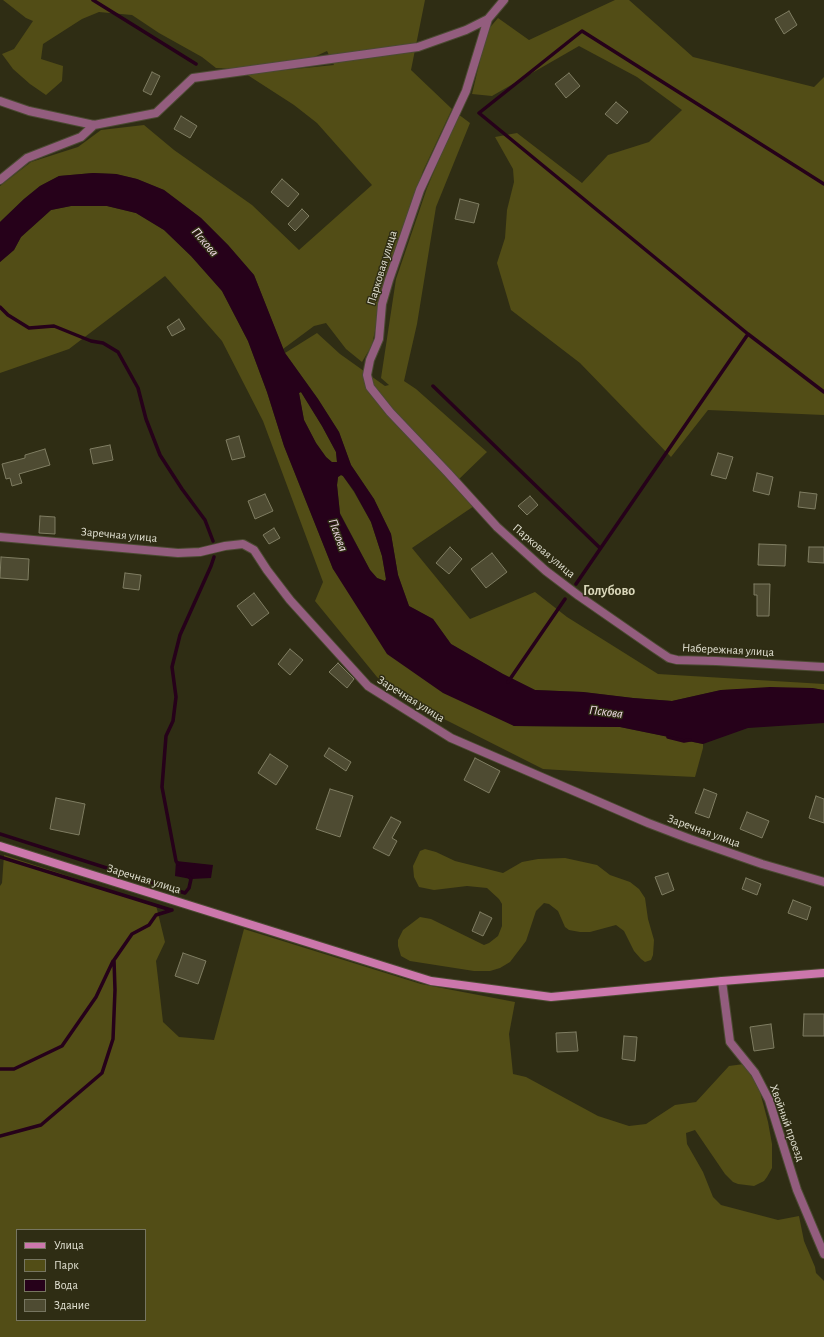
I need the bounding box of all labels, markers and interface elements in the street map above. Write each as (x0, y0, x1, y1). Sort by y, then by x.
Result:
water label: Пскова (188, 224, 222, 260)
street label: Парковая улица (364, 229, 400, 307)
water label: Пскова (325, 517, 351, 553)
street label: Парковая улица (510, 521, 578, 581)
street label: Заречная улица (80, 524, 158, 546)
district label: Голубово (583, 583, 635, 599)
street label: Набережная улица (681, 640, 775, 660)
street label: Заречная улица (375, 673, 447, 725)
water label: Пскова (588, 702, 624, 722)
street label: Заречная улица (666, 811, 742, 851)
street label: Заречная улица (105, 861, 183, 897)
street label: Хвойный проезд (766, 1083, 808, 1163)
legend (16, 1229, 146, 1321)
text: Улица (54, 1239, 84, 1251)
text: Парк (54, 1259, 79, 1271)
text: Вода (54, 1279, 78, 1291)
text: Здание (54, 1299, 90, 1311)

